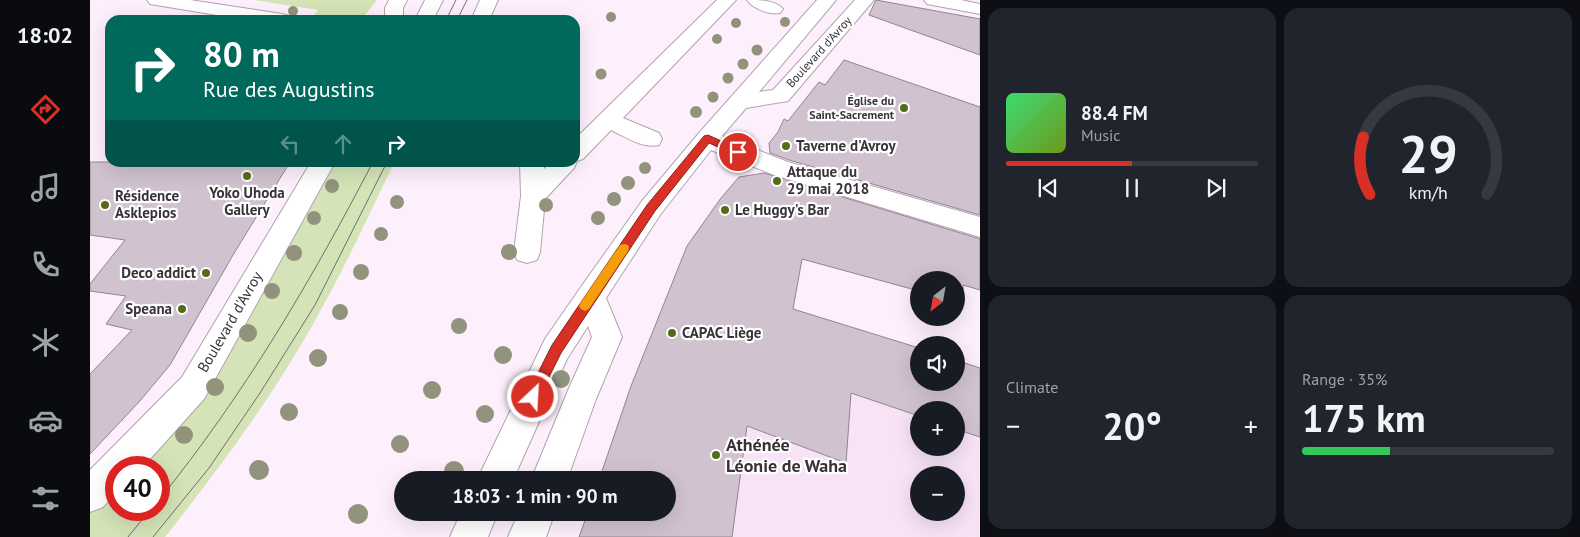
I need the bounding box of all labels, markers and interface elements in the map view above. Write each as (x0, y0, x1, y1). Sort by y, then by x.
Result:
street label: Boulevard d'Avroy (783, 13, 855, 90)
text: 18:02 (17, 21, 73, 49)
text: 80 m (203, 31, 280, 77)
icon: right (120, 35, 185, 100)
text: Rue des Augustins (203, 75, 375, 103)
icon: directions (28, 92, 63, 127)
place label: Église du Saint-Sacrement (809, 93, 895, 122)
text: 88.4 FM (1081, 101, 1148, 125)
marker: Église du Saint-Sacrement (898, 102, 910, 114)
text: 29 (1399, 120, 1457, 187)
text: Music (1081, 125, 1121, 145)
icon: left (276, 130, 304, 158)
icon: ahead (329, 130, 357, 158)
icon: right (382, 130, 410, 158)
pin (717, 131, 759, 173)
place label: Taverne d'Avroy (796, 136, 896, 155)
icon: arrive (724, 138, 752, 166)
marker: Taverne d'Avroy (780, 140, 792, 152)
place label: Attaque du 29 mai 2018 (787, 162, 869, 198)
icon: music (28, 170, 63, 205)
marker: Yoko Uhoda Gallery (241, 170, 253, 182)
icon: previous (1034, 174, 1062, 202)
icon: pause (1118, 174, 1146, 202)
icon: next (1202, 174, 1230, 202)
marker: Attaque du 29 mai 2018 (771, 175, 783, 187)
text: km/h (1408, 181, 1448, 204)
place label: Yoko Uhoda Gallery (208, 183, 285, 219)
place label: Résidence Asklepios (115, 186, 179, 222)
marker: Résidence Asklepios (99, 199, 111, 211)
place label: Le Huggy's Bar (735, 200, 830, 219)
marker: Le Huggy's Bar (719, 204, 731, 216)
icon: phone (28, 247, 63, 282)
place label: Deco addict (121, 263, 197, 282)
marker: Deco addict (200, 267, 212, 279)
street label: Boulevard d'Avroy (193, 268, 266, 376)
north arrow (910, 271, 965, 326)
map controls (910, 271, 965, 521)
place label: Speana (125, 299, 172, 318)
marker: Speana (176, 303, 188, 315)
place label: CAPAC Liège (682, 323, 762, 342)
icon: climate (28, 325, 63, 360)
marker: CAPAC Liège (666, 327, 678, 339)
button: sound (910, 336, 965, 391)
text: Range · 35% (1302, 369, 1387, 389)
position arrow (506, 370, 558, 422)
text: Climate (1006, 377, 1058, 397)
text: 175 km (1302, 393, 1426, 442)
button: + (910, 401, 965, 456)
text: 20° (1102, 401, 1162, 450)
icon: car (28, 403, 63, 438)
text: − (1006, 407, 1020, 444)
text: + (1244, 407, 1258, 444)
place label: Athénée Léonie de Waha (726, 433, 847, 477)
marker: Athénée Léonie de Waha (710, 449, 722, 461)
speed limit sign: 40 (105, 456, 170, 521)
button: − (910, 466, 965, 521)
icon: filters (28, 481, 63, 516)
text: 18:03 · 1 min · 90 m (452, 484, 618, 508)

